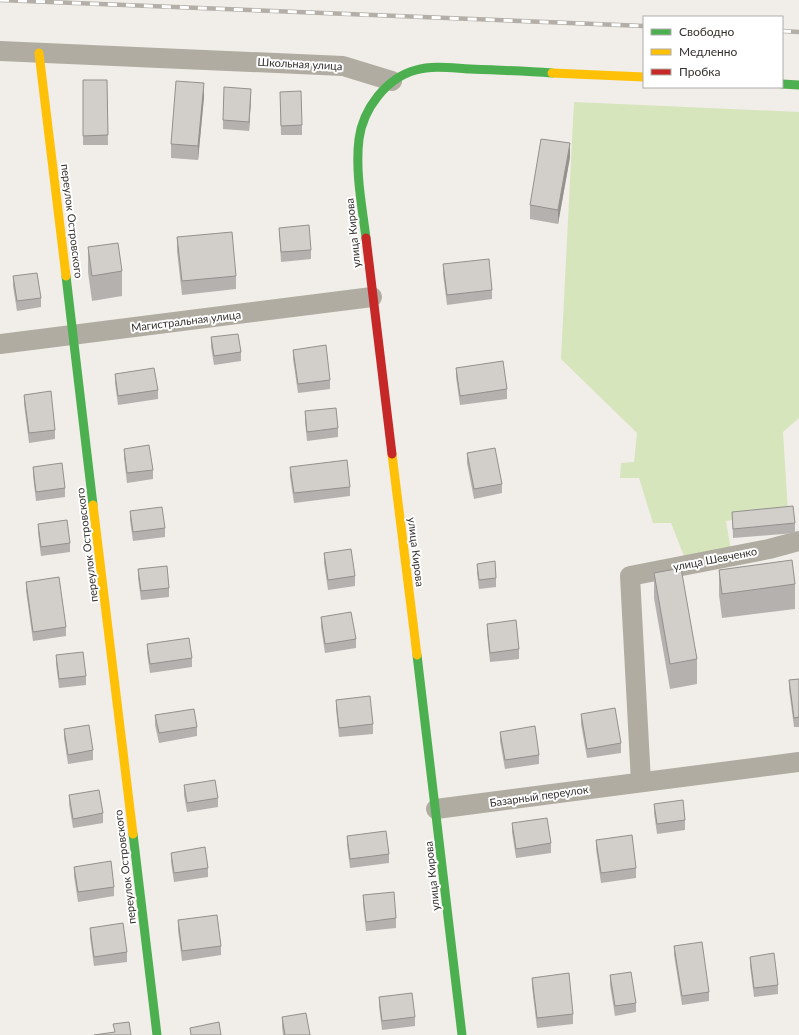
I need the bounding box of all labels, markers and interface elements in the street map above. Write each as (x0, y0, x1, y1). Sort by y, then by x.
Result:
legend (643, 16, 783, 88)
text: Свободно (679, 24, 735, 39)
text: Медленно (679, 44, 738, 59)
street label: Школьная улица (257, 55, 343, 72)
text: Пробка (679, 64, 720, 79)
street label: переулок Островского (59, 163, 86, 279)
street label: улица Кирова (342, 198, 363, 268)
street label: Магистральная улица (130, 307, 242, 334)
street label: переулок Островского (73, 487, 100, 603)
street label: улица Кирова (406, 516, 427, 587)
street label: улица Шевченко (672, 544, 758, 573)
street label: Базарный переулок (489, 782, 589, 809)
street label: переулок Островского (111, 809, 138, 925)
street label: улица Кирова (421, 841, 442, 911)

